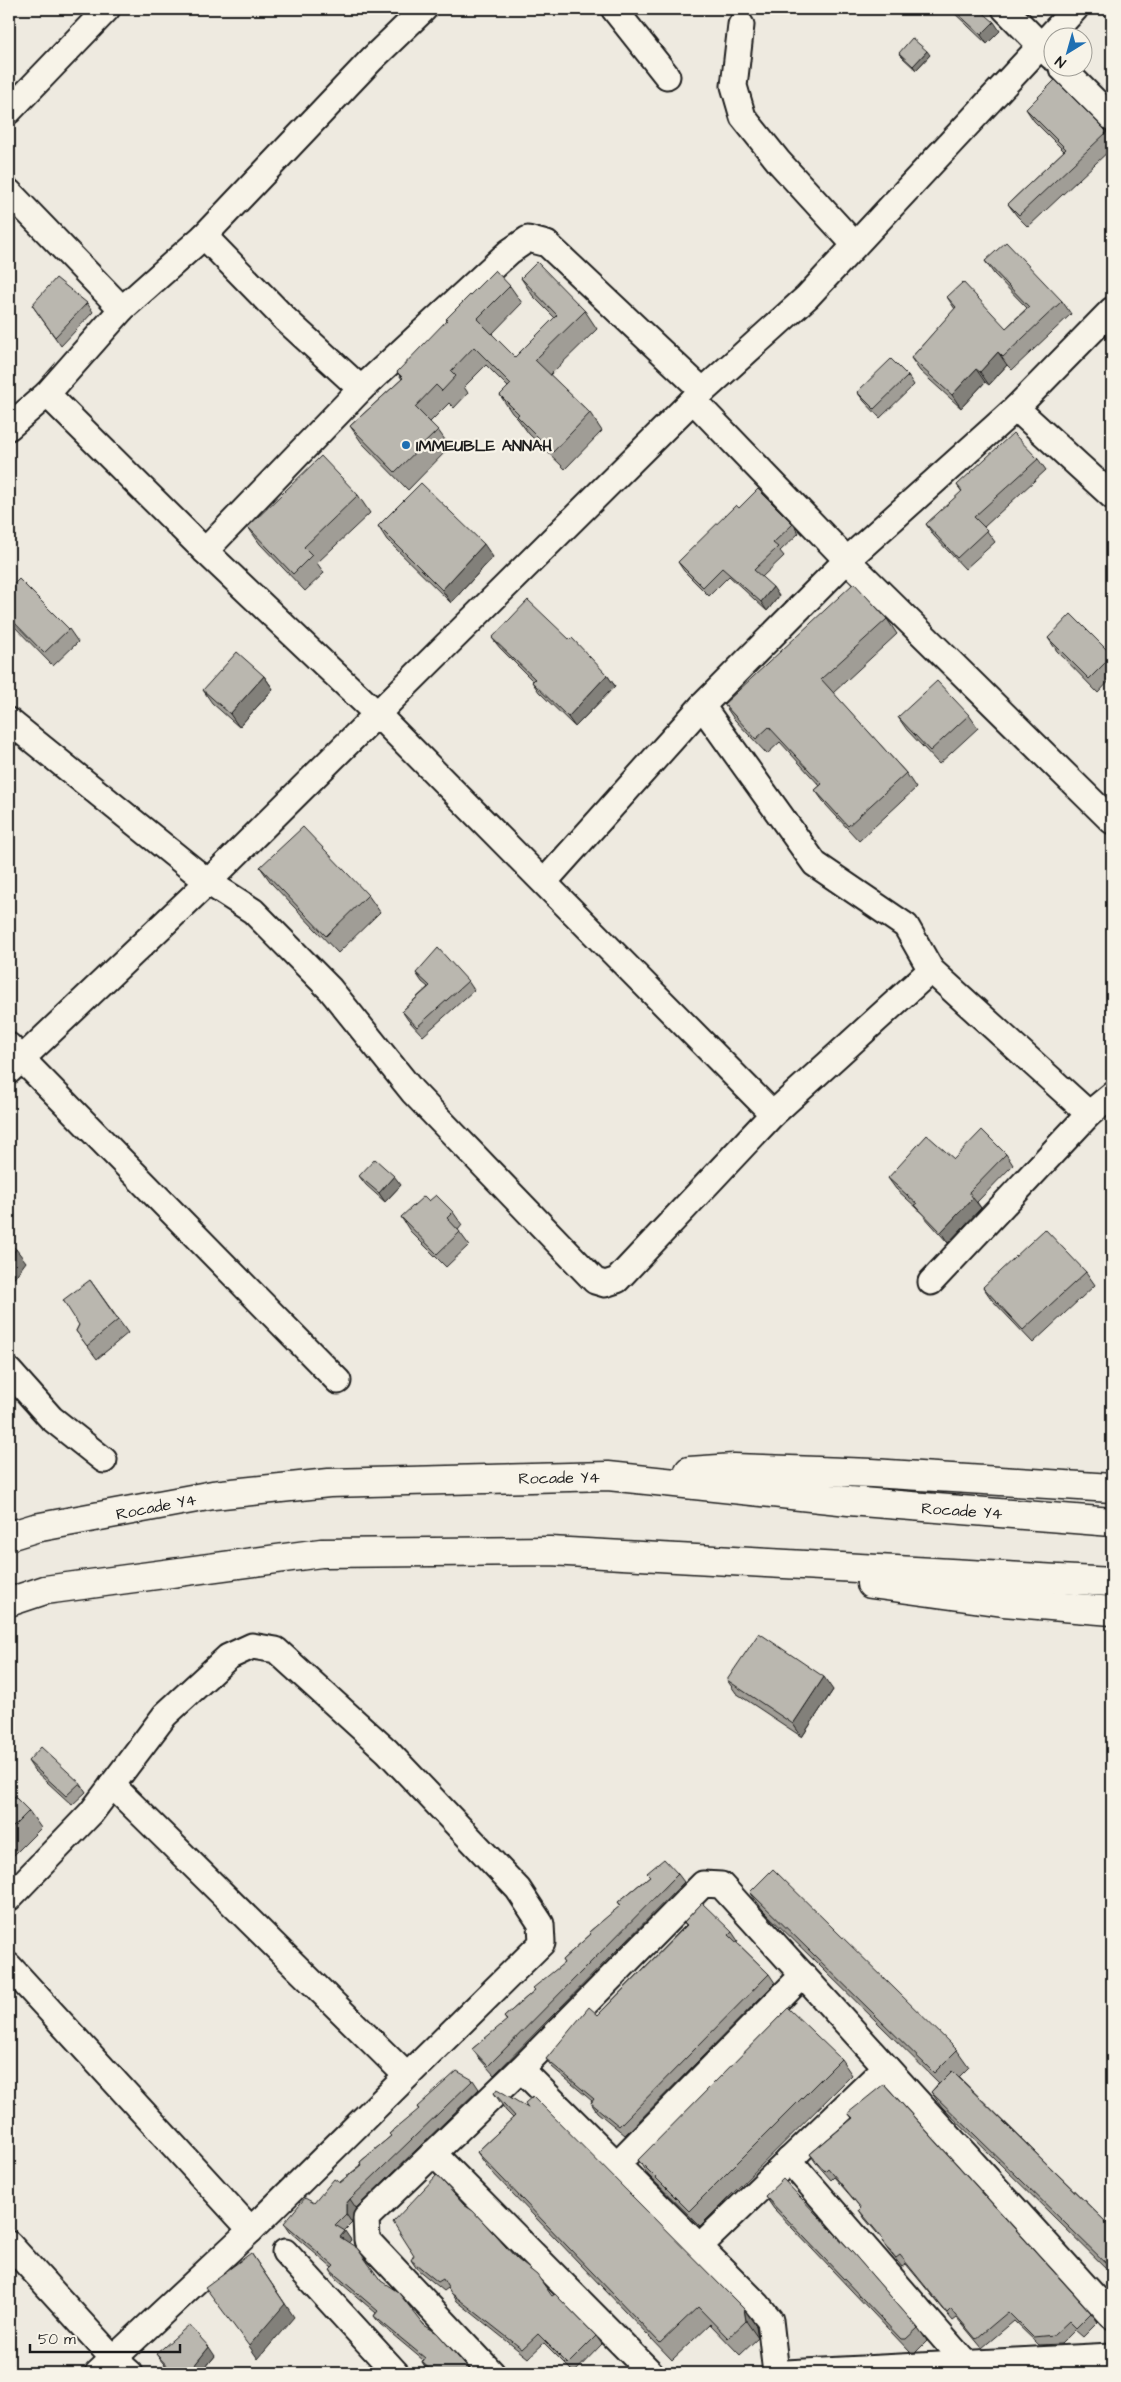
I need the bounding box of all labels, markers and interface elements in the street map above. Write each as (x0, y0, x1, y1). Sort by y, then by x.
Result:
north arrow (1044, 28, 1094, 78)
text: N (1051, 51, 1070, 72)
place label: IMMEUBLE ANNAH (416, 435, 552, 457)
marker: IMMEUBLE ANNAH (400, 439, 412, 451)
street label: Rocade Y4 (518, 1466, 600, 1490)
street label: Rocade Y4 (114, 1488, 198, 1526)
street label: Rocade Y4 (921, 1497, 1003, 1525)
scale bar (30, 2322, 180, 2354)
text: 50 m (38, 2329, 76, 2350)

